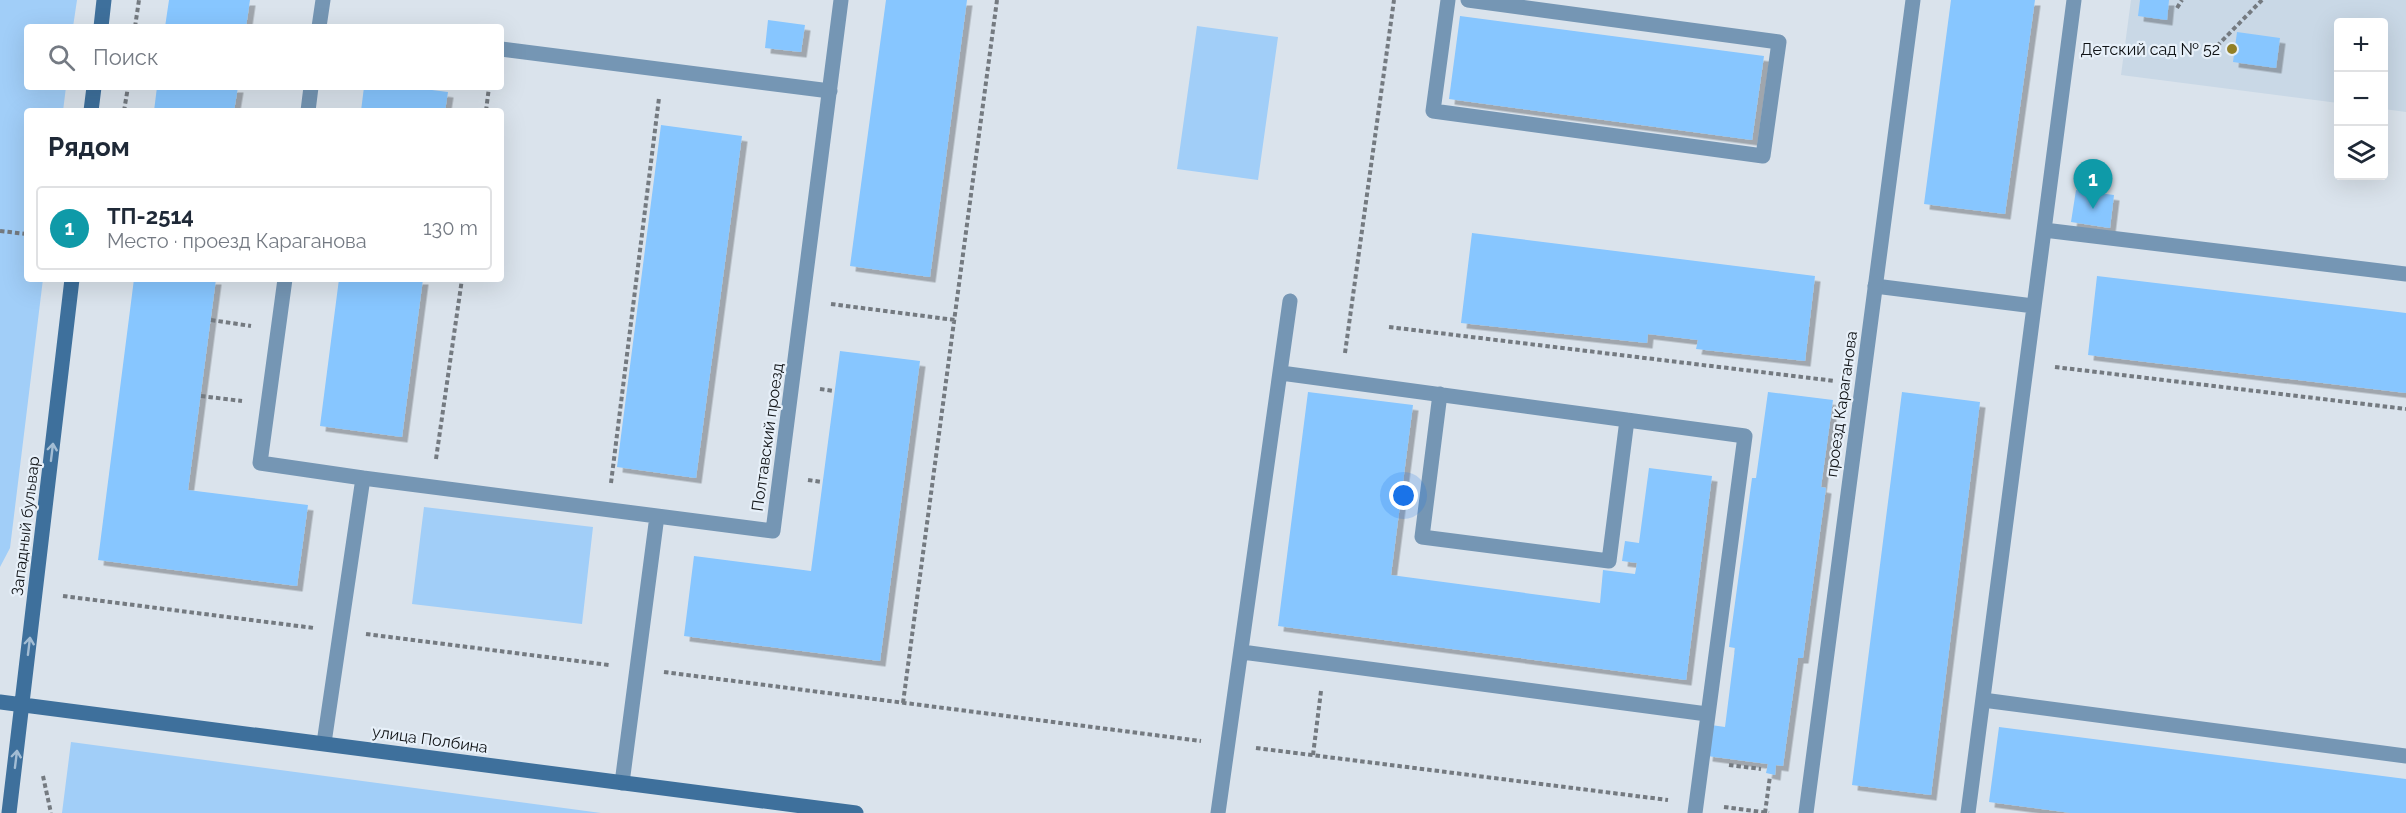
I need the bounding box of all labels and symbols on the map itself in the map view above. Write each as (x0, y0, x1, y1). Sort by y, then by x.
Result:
place label: Детский сад № 52 (2081, 40, 2220, 59)
marker: Детский сад № 52 (2225, 42, 2239, 56)
pin: 1 (2074, 160, 2112, 209)
street label: проезд Караганова (1822, 330, 1861, 478)
street label: Полтавский проезд (748, 362, 787, 512)
one-way arrow (47, 443, 58, 463)
street label: Западный бульвар (8, 455, 43, 597)
your location (1389, 481, 1418, 510)
one-way arrow (24, 637, 35, 657)
street label: улица Полбина (371, 722, 489, 757)
one-way arrow (11, 749, 22, 769)

